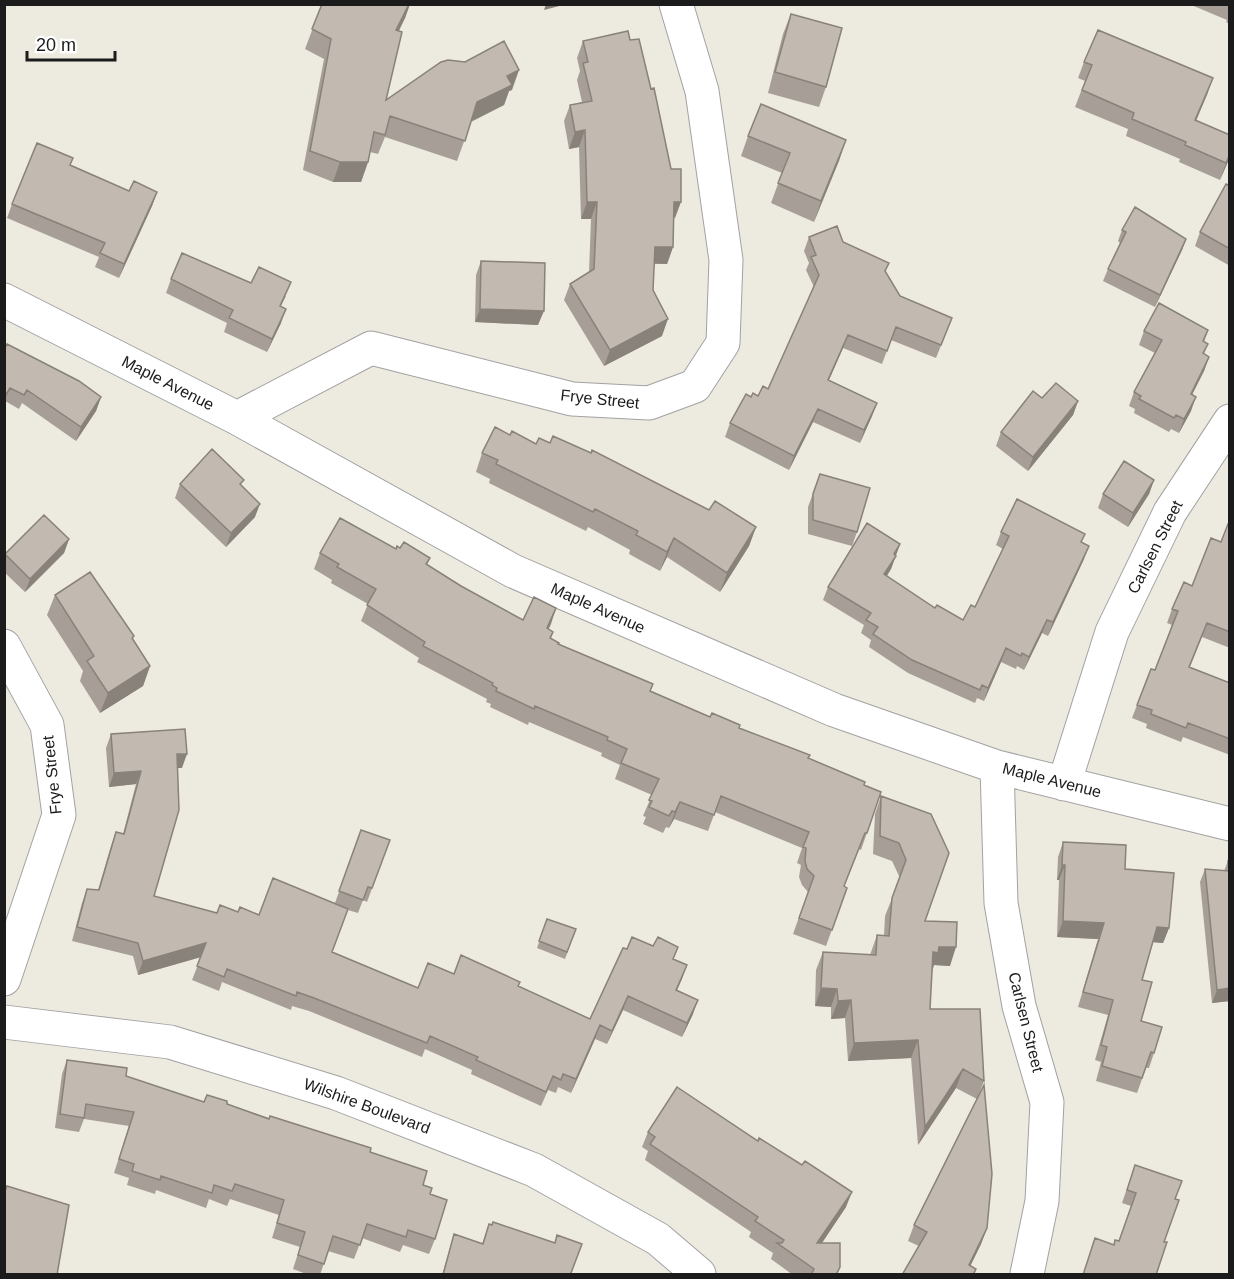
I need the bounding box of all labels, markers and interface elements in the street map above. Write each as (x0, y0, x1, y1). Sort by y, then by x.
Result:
scale bar (27, 24, 116, 62)
text: 20 m (36, 35, 76, 55)
street label: Maple Avenue (119, 352, 217, 414)
street label: Frye Street (560, 386, 641, 412)
street label: Carlsen Street (1124, 497, 1186, 596)
street label: Maple Avenue (548, 580, 648, 636)
street label: Frye Street (39, 734, 65, 815)
street label: Maple Avenue (1001, 760, 1103, 801)
street label: Carlsen Street (1005, 970, 1047, 1074)
street label: Wilshire Boulevard (301, 1075, 433, 1137)

